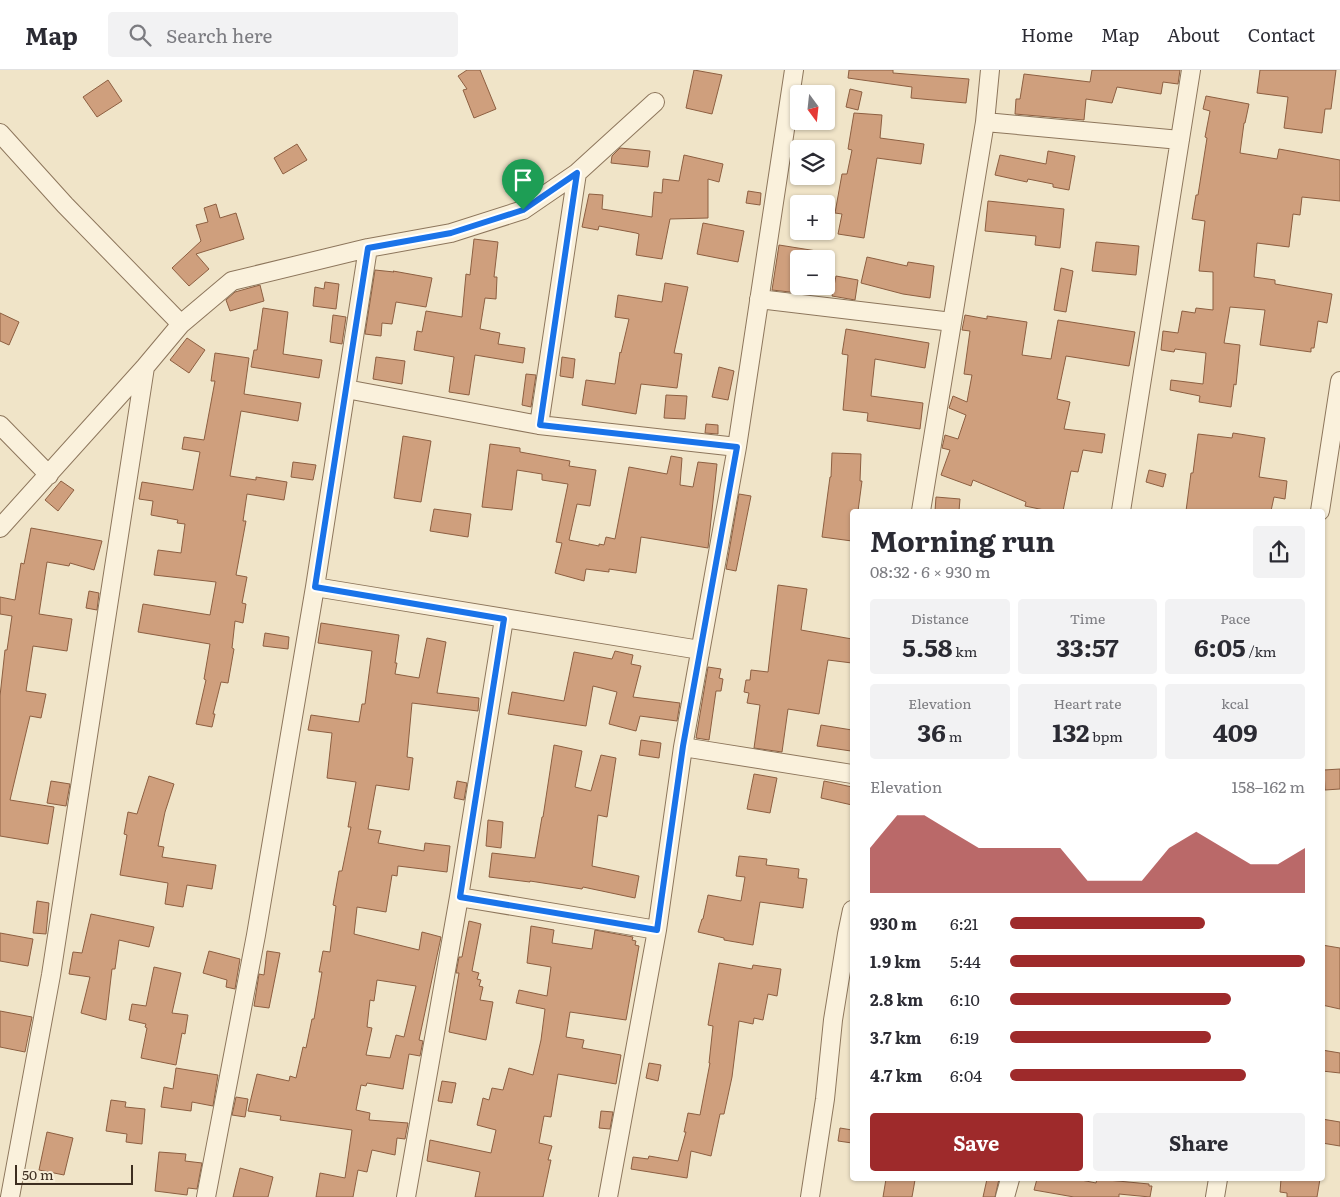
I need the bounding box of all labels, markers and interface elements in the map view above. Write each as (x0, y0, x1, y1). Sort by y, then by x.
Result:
search box (108, 12, 458, 57)
text: Map (25, 17, 78, 52)
icon: search (126, 21, 154, 49)
text: Search here (166, 21, 272, 49)
text: Home (1021, 21, 1073, 48)
text: Map (1101, 21, 1139, 48)
text: About (1167, 21, 1220, 48)
text: Contact (1248, 21, 1315, 48)
north arrow (790, 85, 835, 130)
map controls (790, 85, 835, 295)
button: layers (790, 140, 835, 185)
pin (502, 159, 544, 210)
icon: arrive (509, 166, 537, 194)
button: + (790, 195, 835, 240)
button: − (790, 250, 835, 295)
text: Morning run (870, 519, 1055, 561)
button: share (1253, 526, 1305, 578)
text: 08:32 · 6 × 930 m (870, 559, 991, 583)
text: Distance (911, 608, 969, 628)
text: Time (1070, 608, 1105, 628)
text: Pace (1220, 608, 1250, 628)
text: 5.58 (902, 628, 952, 665)
text: 33:57 (1056, 628, 1119, 665)
text: 6:05 (1194, 628, 1246, 665)
text: km (952, 641, 977, 661)
text: /km (1246, 641, 1276, 661)
text: Elevation (908, 693, 971, 713)
text: Heart rate (1054, 693, 1121, 713)
text: kcal (1221, 693, 1249, 713)
text: 36 (917, 713, 946, 750)
text: 132 (1052, 713, 1090, 750)
text: 409 (1213, 713, 1258, 750)
text: m (946, 726, 962, 746)
text: bpm (1090, 726, 1123, 746)
text: Elevation (870, 774, 942, 798)
text: 158–162 m (1232, 774, 1305, 798)
text: 930 m (870, 911, 917, 935)
text: 6:21 (950, 911, 978, 935)
text: 1.9 km (870, 949, 921, 973)
text: 5:44 (950, 949, 981, 973)
text: 2.8 km (870, 987, 923, 1011)
text: 6:10 (950, 987, 980, 1011)
text: 3.7 km (870, 1025, 922, 1049)
text: 6:19 (950, 1025, 979, 1049)
text: 4.7 km (870, 1063, 922, 1087)
text: 6:04 (950, 1063, 982, 1087)
button: Save (870, 1113, 1083, 1171)
button: Share (1093, 1113, 1305, 1171)
scale bar (15, 1162, 132, 1185)
text: 50 m (22, 1164, 54, 1184)

